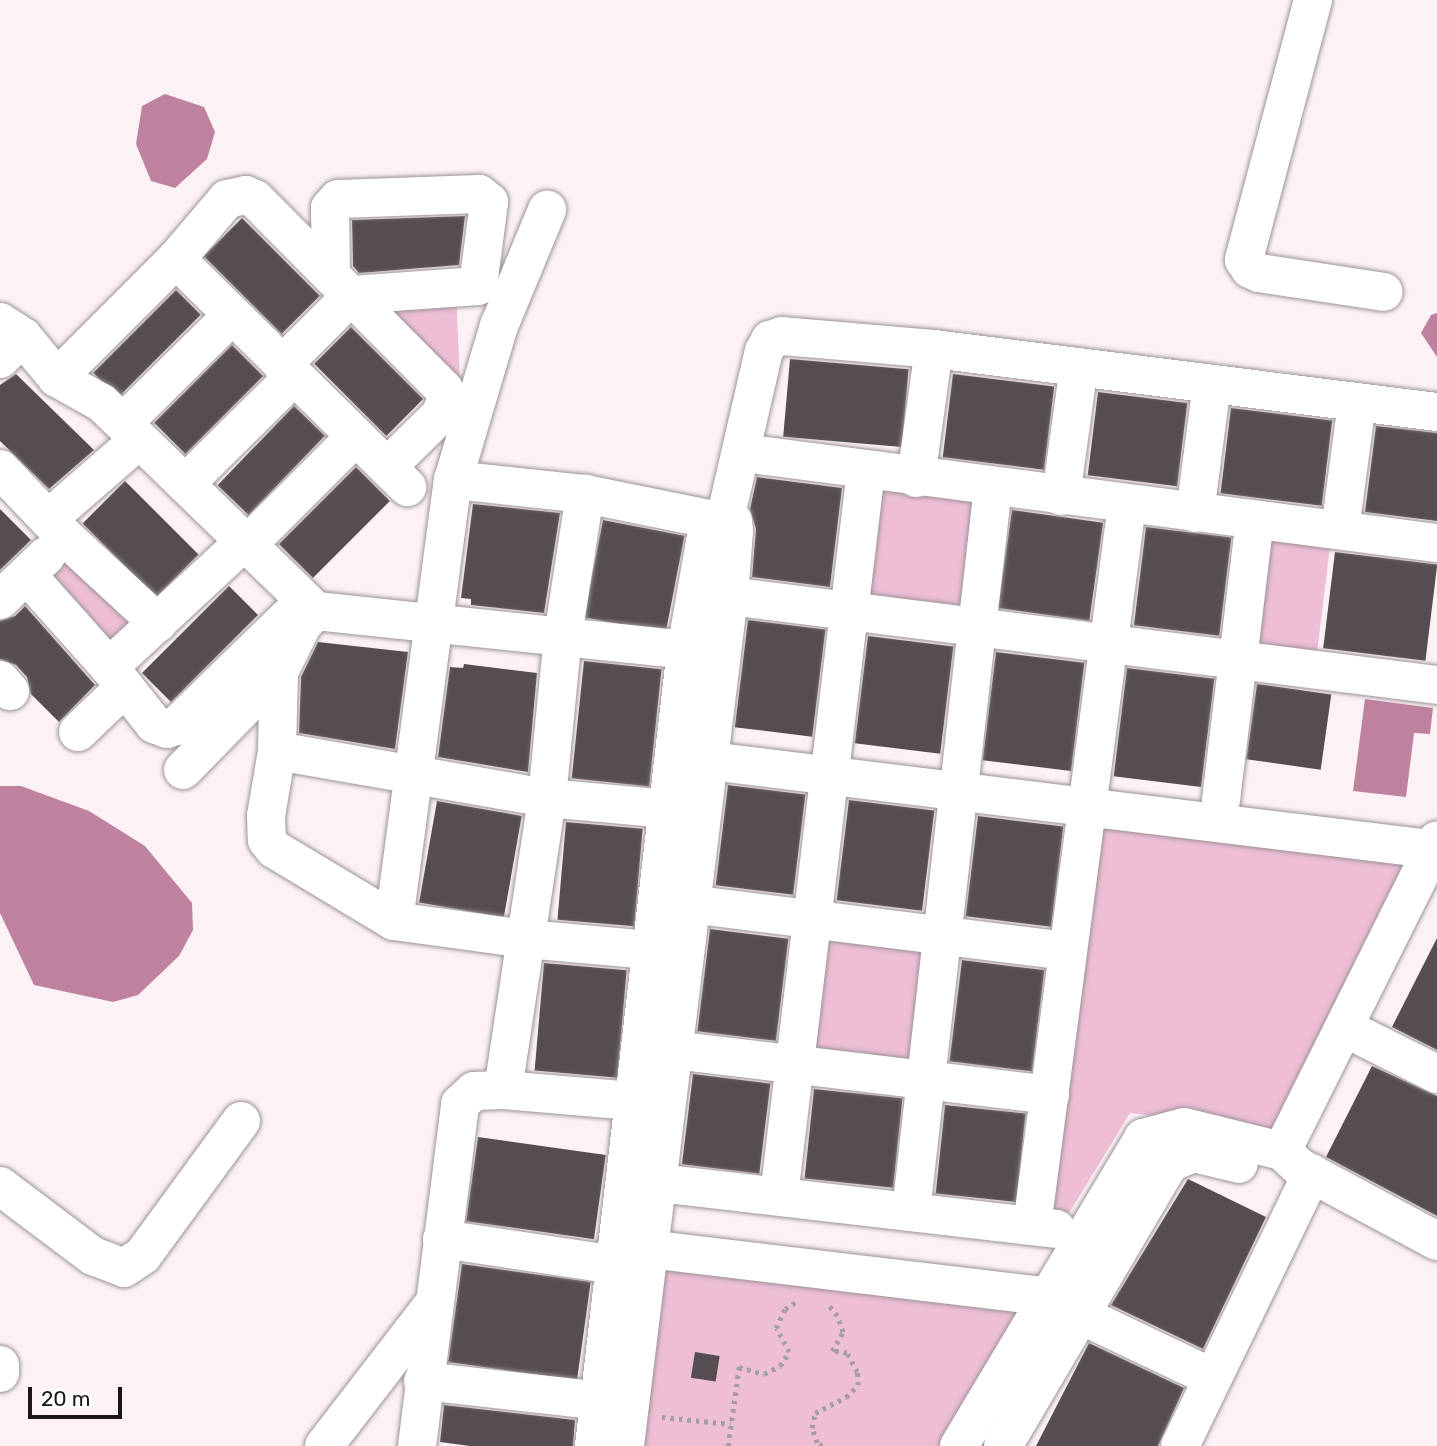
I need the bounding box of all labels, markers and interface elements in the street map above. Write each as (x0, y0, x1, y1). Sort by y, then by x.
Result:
scale bar (32, 1372, 126, 1416)
text: 20 m (41, 1386, 90, 1411)

